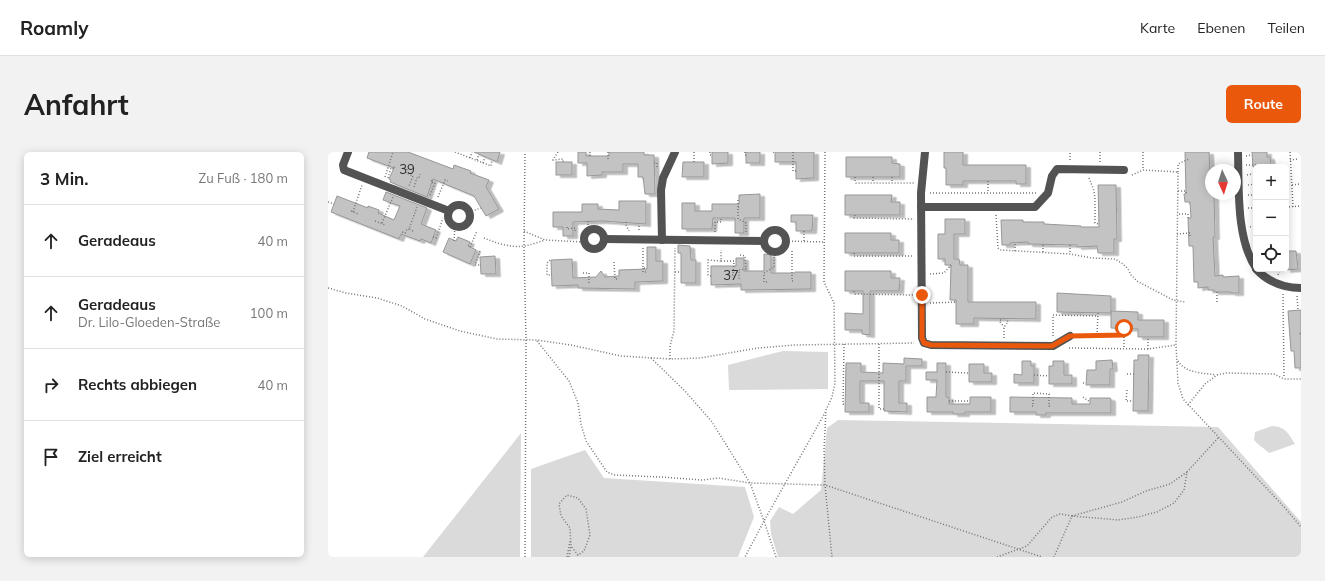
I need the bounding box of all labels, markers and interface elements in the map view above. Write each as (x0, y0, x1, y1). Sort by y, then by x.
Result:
text: Roamly (20, 16, 88, 40)
text: Karte (1140, 19, 1175, 37)
text: Ebenen (1197, 19, 1246, 37)
text: Teilen (1268, 19, 1305, 37)
button: Route (1226, 85, 1301, 123)
text: Anfahrt (24, 87, 129, 122)
house number: 39 (399, 161, 415, 177)
north arrow (1205, 164, 1241, 200)
map controls (1253, 164, 1289, 272)
button: + (1253, 164, 1289, 200)
text: 3 Min. (40, 168, 89, 189)
text: Zu Fuß · 180 m (199, 170, 288, 186)
button: − (1253, 200, 1289, 236)
icon: ahead (40, 230, 62, 252)
text: Geradeaus (78, 231, 156, 250)
text: 40 m (258, 233, 288, 249)
button: locate (1253, 236, 1289, 272)
house number: 37 (723, 267, 739, 283)
route end (913, 286, 931, 304)
text: Geradeaus (78, 295, 156, 314)
icon: ahead (40, 302, 62, 324)
text: 100 m (250, 305, 288, 321)
text: Dr. Lilo-Gloeden-Straße (78, 314, 220, 330)
route start (1115, 319, 1133, 337)
icon: right (40, 374, 62, 396)
text: Rechts abbiegen (78, 375, 197, 394)
text: 40 m (258, 377, 288, 393)
icon: arrive (40, 446, 62, 468)
text: Ziel erreicht (78, 447, 162, 466)

